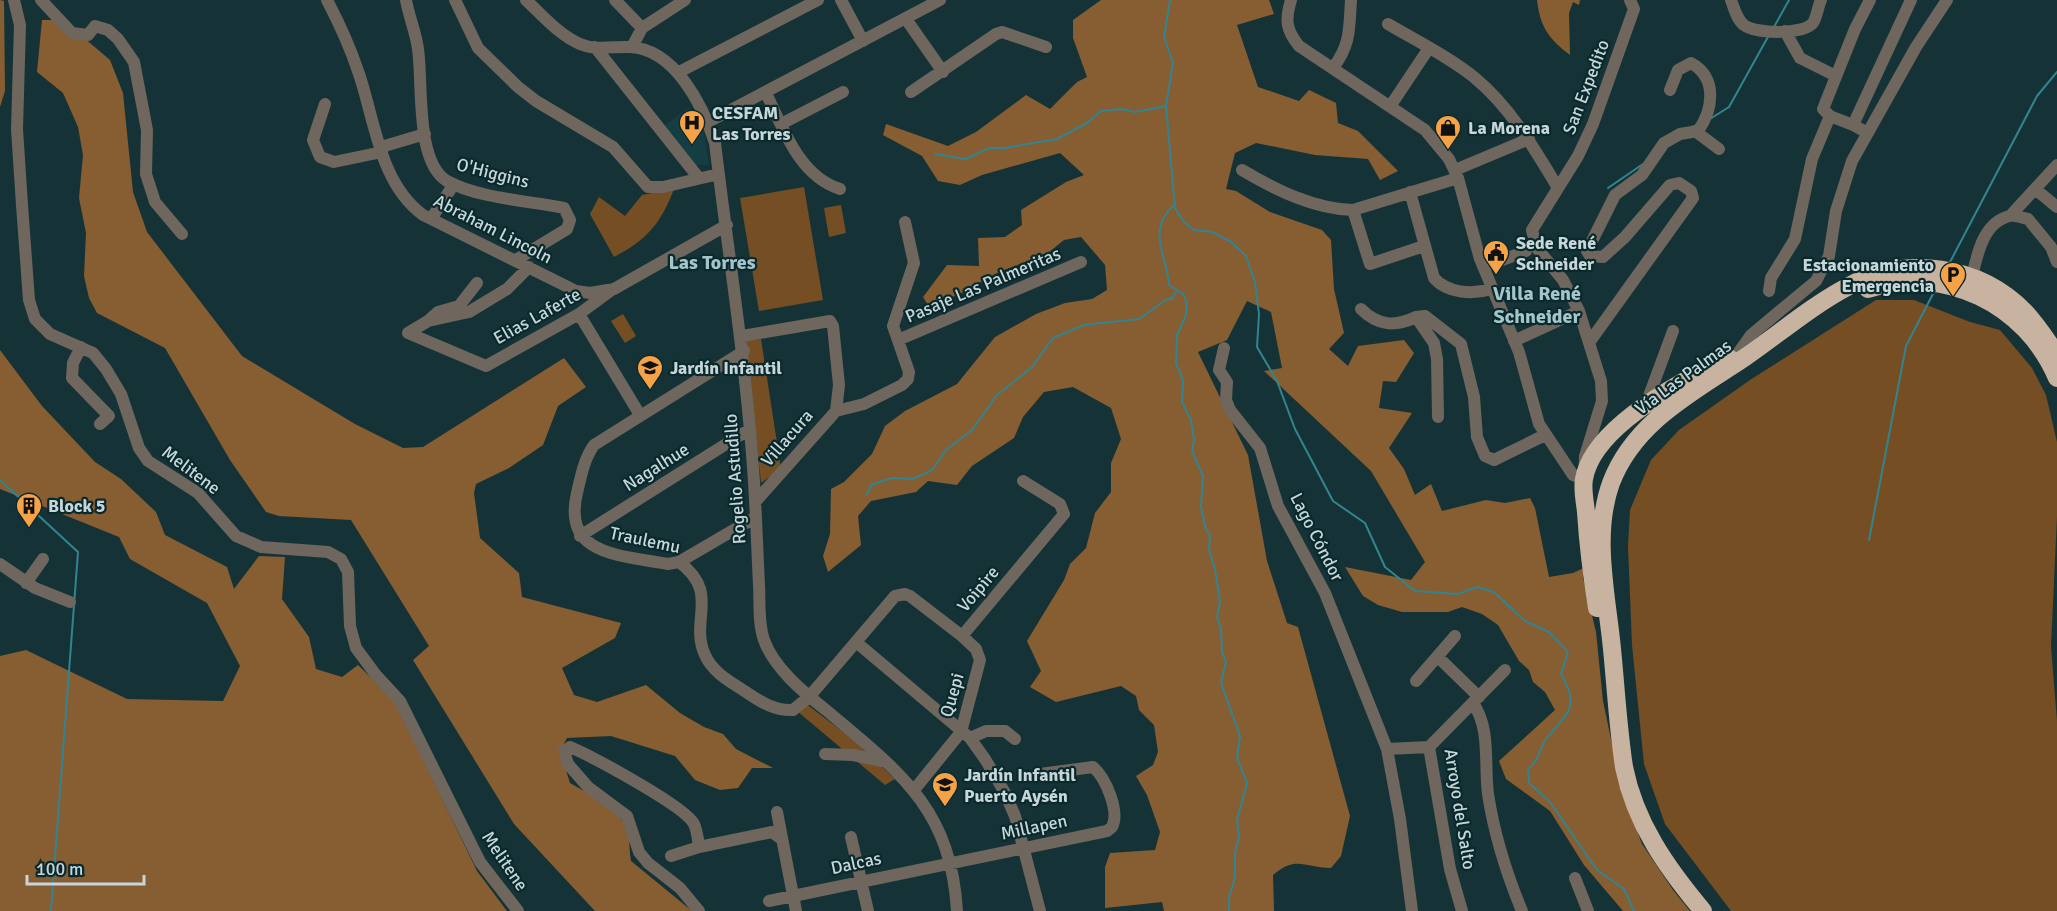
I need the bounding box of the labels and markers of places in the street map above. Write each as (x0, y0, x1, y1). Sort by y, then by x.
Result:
place label: CESFAM Las Torres (712, 102, 791, 145)
hospital icon: CESFAM Las Torres (677, 108, 707, 146)
shop icon: La Morena (1433, 113, 1463, 151)
place label: La Morena (1468, 117, 1550, 139)
place label: Sede René Schneider (1516, 232, 1596, 275)
public building icon: Sede René Schneider (1481, 238, 1511, 276)
place label: Estacionamiento Emergencia (1803, 254, 1934, 297)
parking icon: Estacionamiento Emergencia (1938, 260, 1968, 298)
school or university icon: Jardín Infantil (635, 353, 665, 391)
place label: Jardín Infantil (670, 357, 782, 379)
building icon: Block 5 (14, 491, 44, 529)
place label: Block 5 (48, 495, 106, 517)
place label: Jardín Infantil Puerto Aysén (964, 764, 1076, 807)
school or university icon: Jardín Infantil Puerto Aysén (930, 770, 960, 808)

